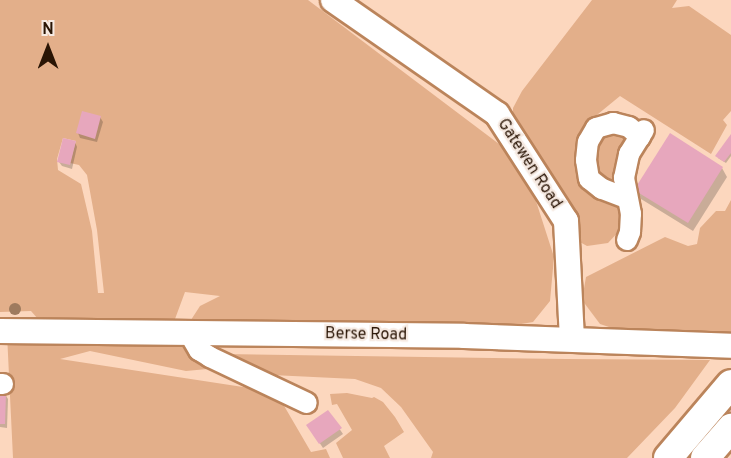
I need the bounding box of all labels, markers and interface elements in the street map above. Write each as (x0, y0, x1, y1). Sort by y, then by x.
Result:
north arrow (18, 18, 78, 78)
text: N (42, 20, 54, 40)
street label: Gatewen Road (493, 115, 565, 213)
street label: Berse Road (325, 325, 407, 345)

